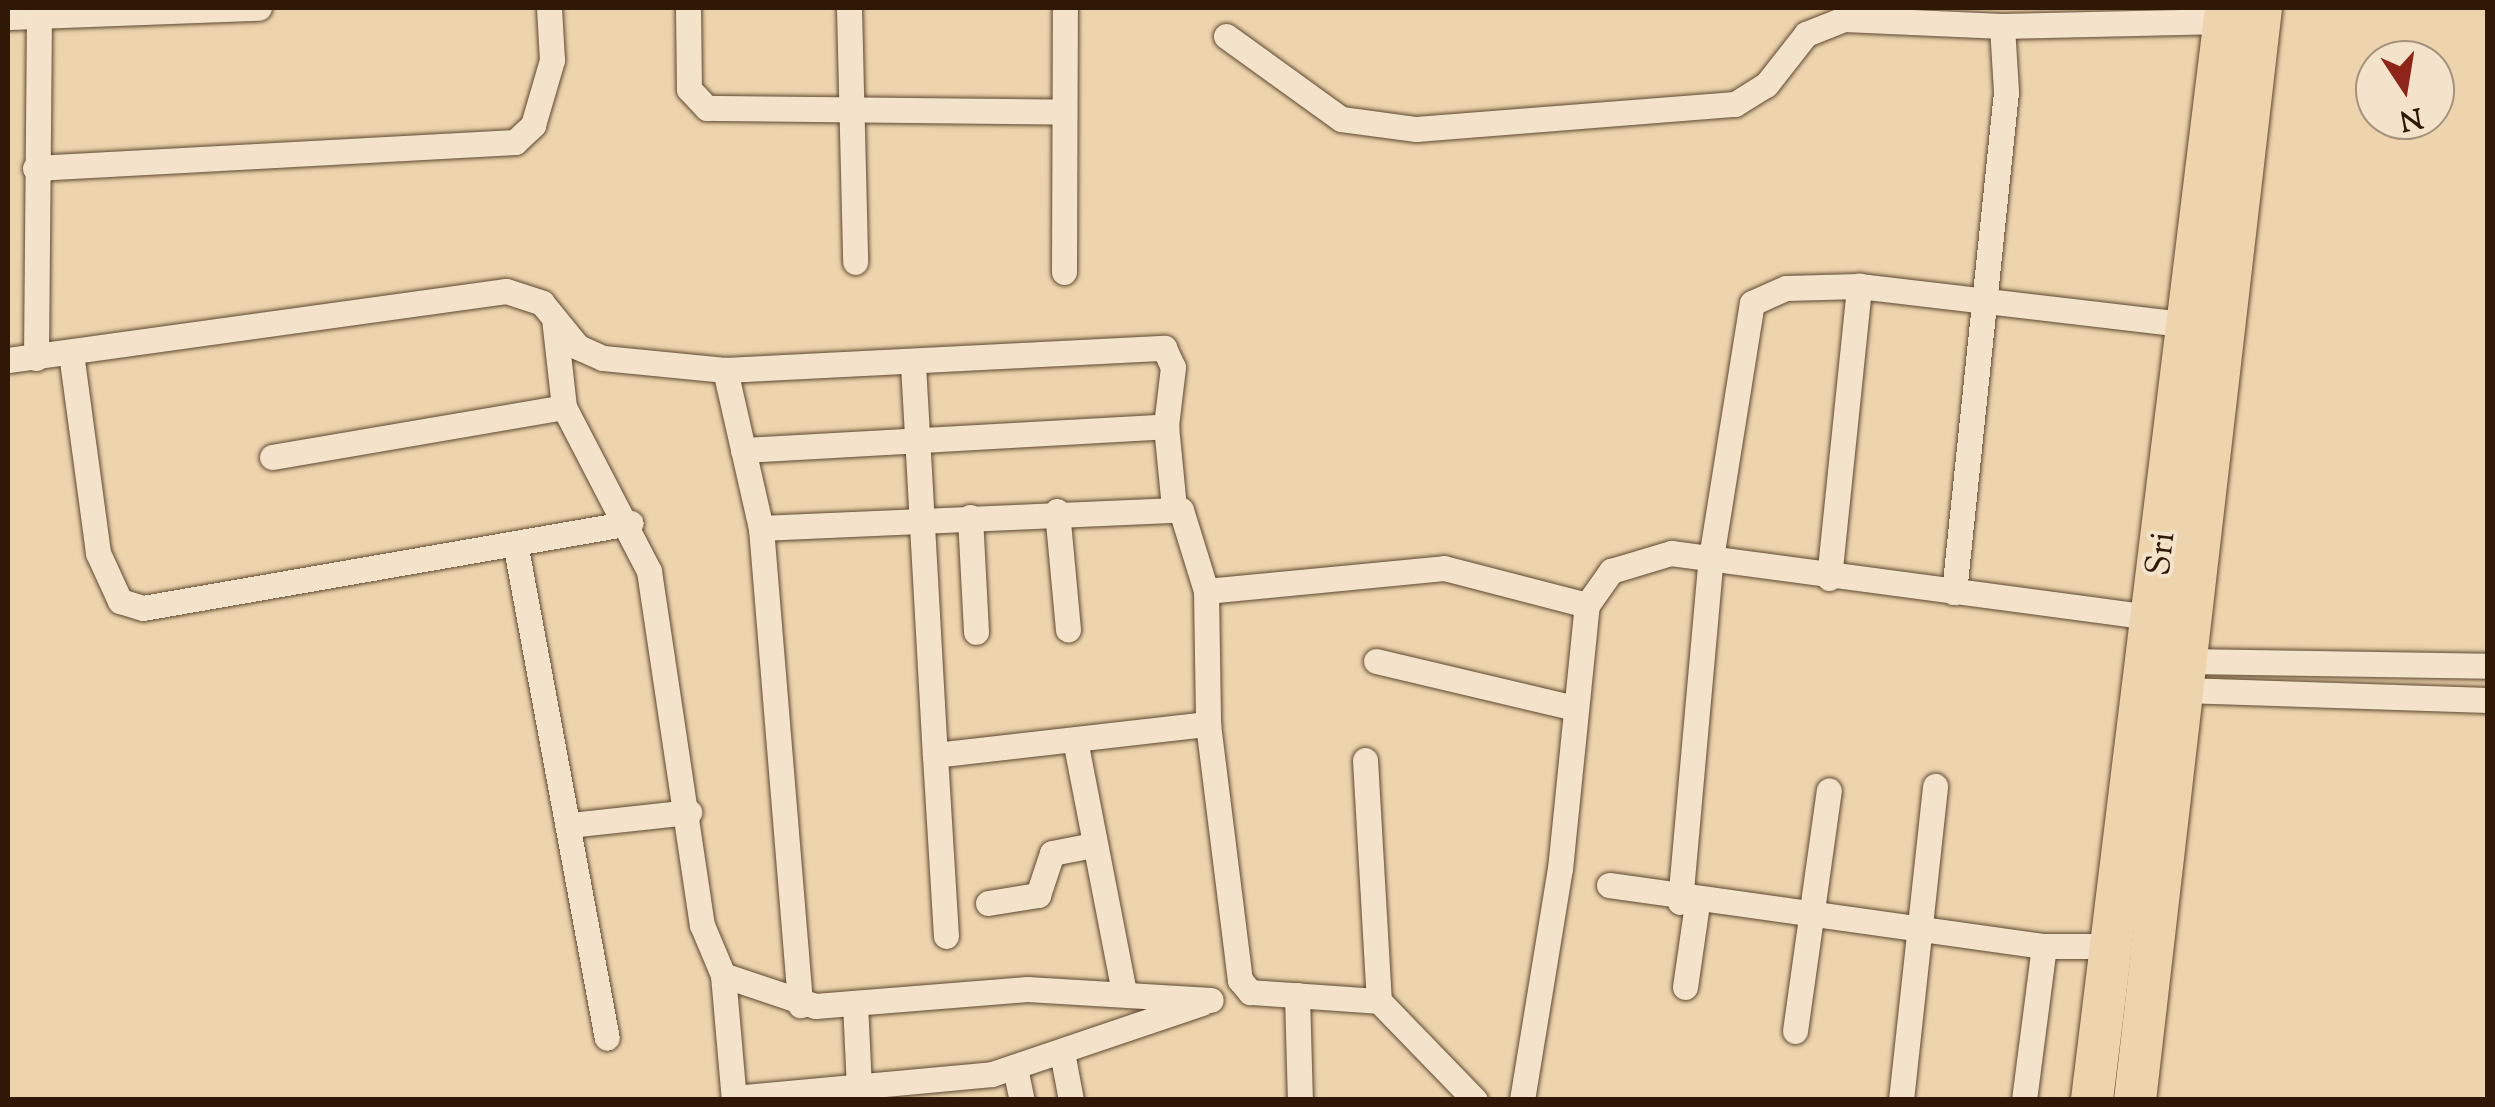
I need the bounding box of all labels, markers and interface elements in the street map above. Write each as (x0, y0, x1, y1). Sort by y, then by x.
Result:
north arrow (2355, 40, 2455, 140)
text: N (2396, 95, 2426, 139)
street label: Sri (2139, 530, 2187, 578)

